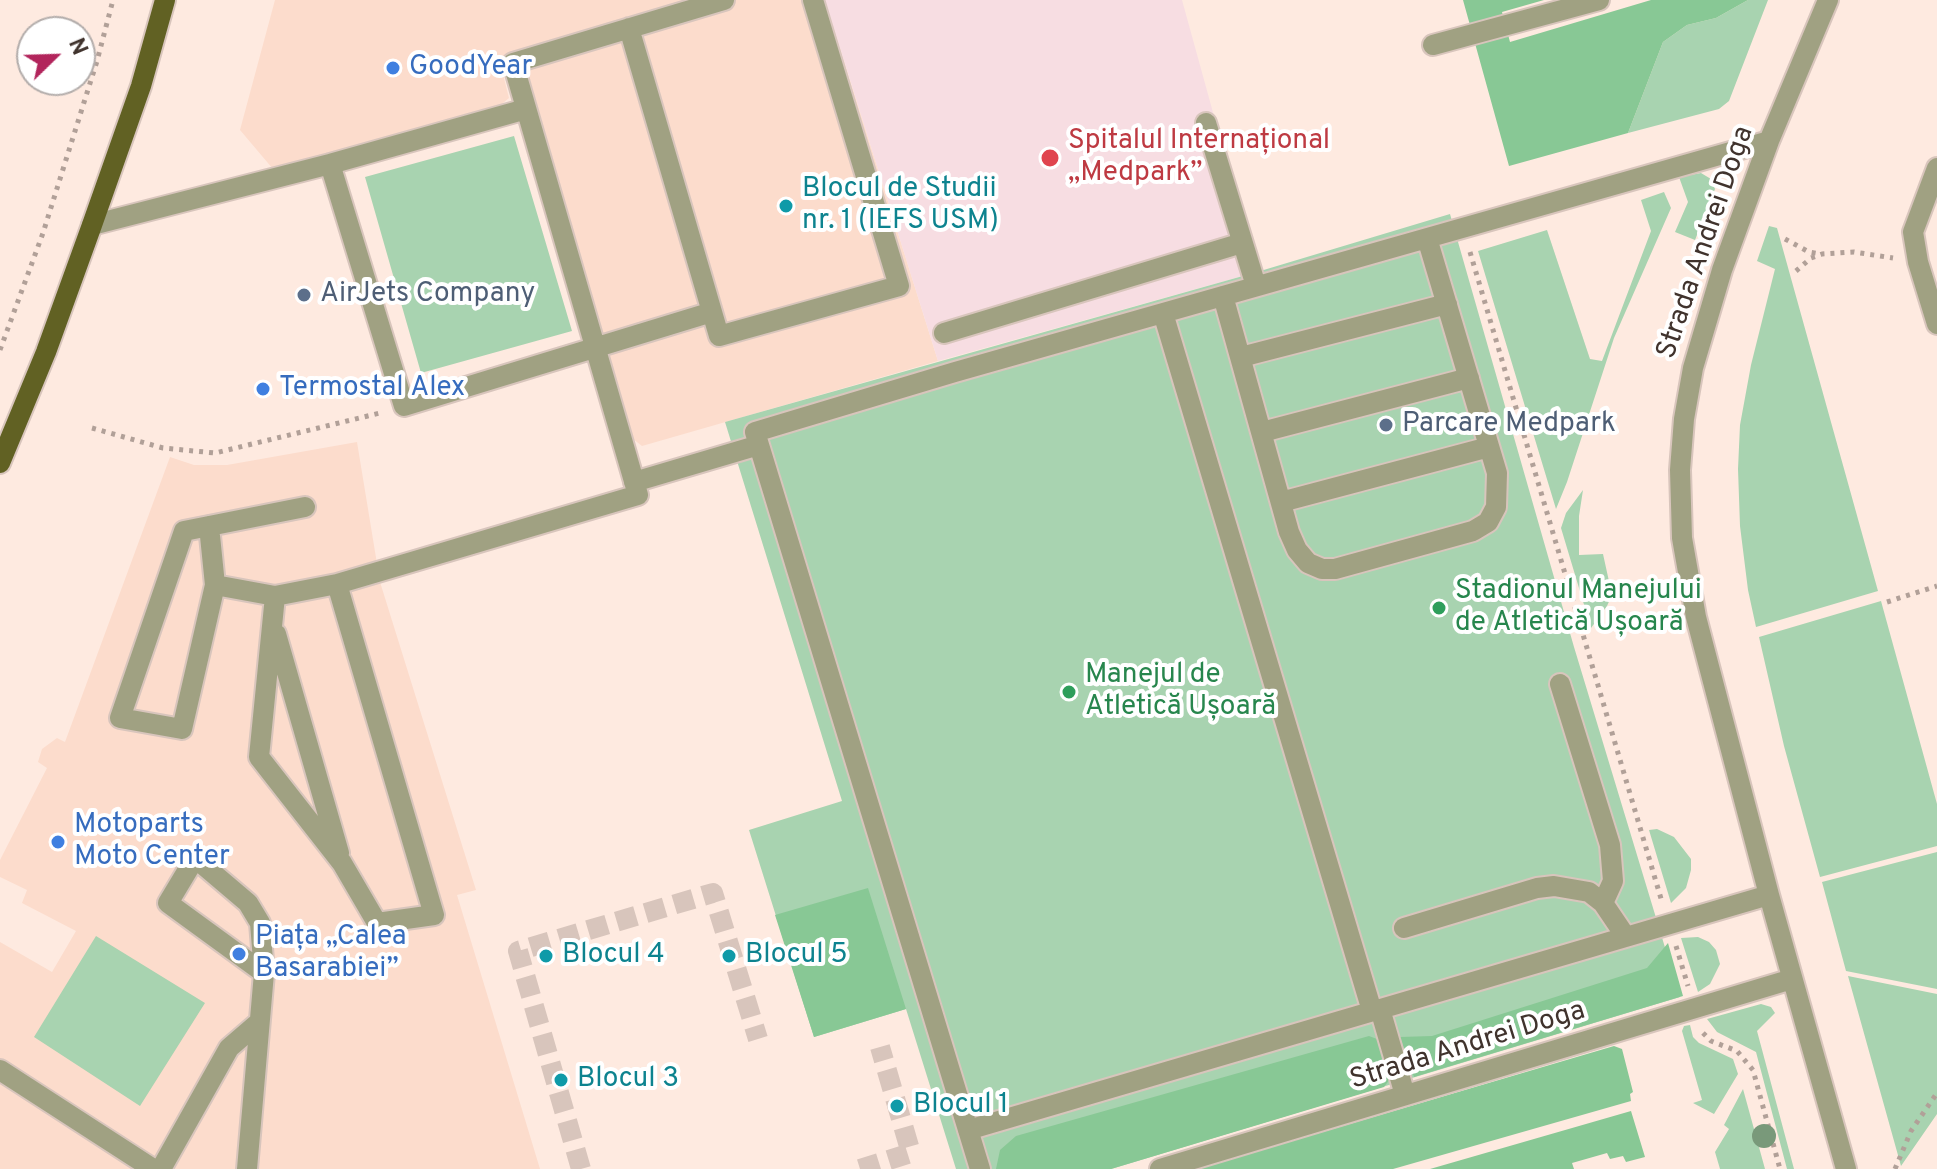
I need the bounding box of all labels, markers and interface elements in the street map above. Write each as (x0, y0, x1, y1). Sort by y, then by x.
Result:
north arrow (16, 16, 96, 96)
text: N (61, 35, 92, 60)
place label: GoodYear (409, 51, 532, 85)
marker: GoodYear (384, 59, 402, 77)
street label: Strada Andrei Doga (1651, 122, 1763, 364)
place label: Spitalul Internațional „Medpark” (1068, 125, 1330, 191)
marker: Spitalul Internațional „Medpark” (1039, 147, 1061, 169)
place label: Blocul de Studii nr. 1 (IEFS USM) (802, 173, 999, 239)
marker: Blocul de Studii nr. 1 (IEFS USM) (777, 197, 795, 215)
place label: AirJets Company (320, 278, 535, 312)
marker: AirJets Company (295, 286, 313, 304)
place label: Termostal Alex (279, 372, 465, 406)
marker: Termostal Alex (254, 380, 272, 398)
place label: Parcare Medpark (1402, 408, 1616, 442)
marker: Parcare Medpark (1377, 416, 1395, 434)
place label: Stadionul Manejului de Atletică Ușoară (1455, 575, 1702, 641)
marker: Stadionul Manejului de Atletică Ușoară (1430, 599, 1448, 617)
place label: Manejul de Atletică Ușoară (1085, 659, 1276, 725)
marker: Manejul de Atletică Ușoară (1060, 683, 1078, 701)
place label: Motoparts Moto Center (74, 809, 230, 875)
marker: Motoparts Moto Center (49, 833, 67, 851)
place label: Piața „Calea Basarabiei” (255, 921, 407, 987)
place label: Blocul 4 (562, 939, 665, 973)
place label: Blocul 5 (745, 939, 848, 973)
marker: Piața „Calea Basarabiei” (230, 945, 248, 963)
marker: Blocul 4 (537, 947, 555, 965)
marker: Blocul 5 (720, 947, 738, 965)
street label: Strada Andrei Doga (1346, 995, 1590, 1099)
place label: Blocul 3 (577, 1063, 679, 1097)
marker: Blocul 3 (552, 1071, 570, 1089)
place label: Blocul 1 (913, 1089, 1009, 1123)
marker: Blocul 1 (888, 1097, 906, 1115)

